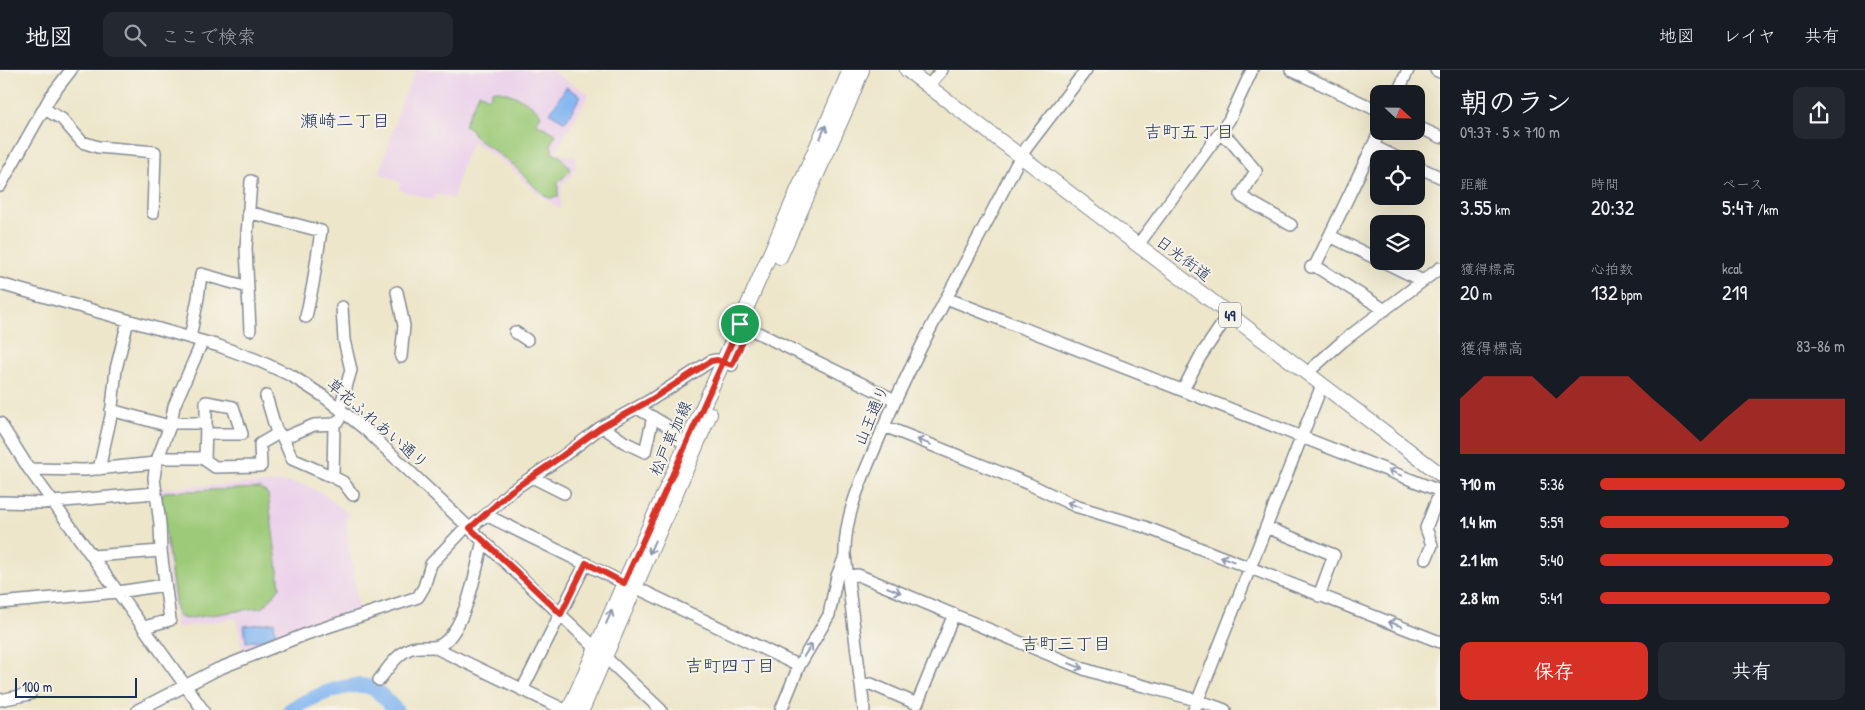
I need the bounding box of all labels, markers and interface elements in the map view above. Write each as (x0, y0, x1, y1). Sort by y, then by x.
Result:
search box (103, 12, 453, 57)
text: 地図 (25, 20, 73, 52)
icon: search (121, 21, 149, 49)
text: ここで検索 (161, 23, 256, 49)
text: 地図 (1659, 23, 1695, 48)
text: レイヤ (1723, 23, 1776, 48)
text: 共有 (1804, 23, 1840, 48)
text: 朝のラン (1460, 83, 1572, 121)
north arrow (1370, 85, 1425, 140)
map controls (1370, 85, 1425, 270)
button: share (1793, 87, 1845, 139)
district label: 瀬崎二丁目 (300, 108, 390, 133)
district label: 吉町五丁目 (1144, 119, 1234, 144)
text: 09:37 · 5 × 710 m (1460, 121, 1560, 143)
one-way arrow (819, 125, 829, 140)
button: locate (1370, 150, 1425, 205)
text: 距離 (1460, 174, 1488, 193)
text: 時間 (1591, 174, 1619, 193)
text: ペース (1722, 174, 1763, 193)
text: 3.55 (1460, 193, 1492, 222)
text: 20:32 (1591, 193, 1634, 222)
text: 5:47 (1722, 193, 1754, 222)
text: km (1492, 200, 1510, 219)
text: /km (1754, 200, 1779, 219)
button: layers (1370, 215, 1425, 270)
street label: 日光街道 (1152, 230, 1216, 286)
text: 獲得標高 (1460, 259, 1516, 278)
text: 心拍数 (1591, 259, 1633, 278)
text: kcal (1722, 259, 1742, 278)
text: 20 (1460, 278, 1479, 307)
text: 132 (1591, 278, 1618, 307)
text: 219 (1722, 278, 1747, 307)
text: m (1479, 285, 1492, 304)
text: bpm (1618, 285, 1642, 304)
road number: 49 (1219, 302, 1241, 328)
pin (719, 303, 761, 345)
icon: arrive (726, 310, 754, 338)
text: 83–86 m (1796, 335, 1845, 357)
text: 獲得標高 (1460, 337, 1524, 359)
street label: 草花ふれあい通り (322, 373, 434, 473)
street label: 山王通り (848, 381, 894, 449)
street label: 松戸草加線 (644, 397, 696, 479)
one-way arrow (917, 437, 932, 446)
one-way arrow (1388, 467, 1403, 477)
text: 710 m (1460, 473, 1495, 495)
text: 5:36 (1540, 473, 1564, 495)
one-way arrow (1067, 499, 1082, 509)
text: 1.4 km (1460, 511, 1496, 533)
text: 5:59 (1540, 511, 1563, 533)
one-way arrow (647, 539, 657, 554)
text: 2.1 km (1460, 549, 1498, 571)
text: 5:40 (1540, 549, 1564, 571)
one-way arrow (1220, 554, 1235, 563)
one-way arrow (886, 585, 901, 595)
text: 2.8 km (1460, 587, 1499, 609)
text: 5:41 (1540, 587, 1562, 609)
one-way arrow (605, 610, 614, 625)
one-way arrow (1387, 619, 1402, 628)
district label: 吉町三丁目 (1021, 631, 1111, 656)
button: 保存 (1460, 642, 1648, 700)
button: 共有 (1658, 642, 1845, 700)
one-way arrow (803, 643, 813, 657)
district label: 吉町四丁目 (685, 653, 775, 678)
one-way arrow (1068, 662, 1083, 671)
scale bar (15, 675, 138, 698)
text: 100 m (22, 677, 52, 696)

